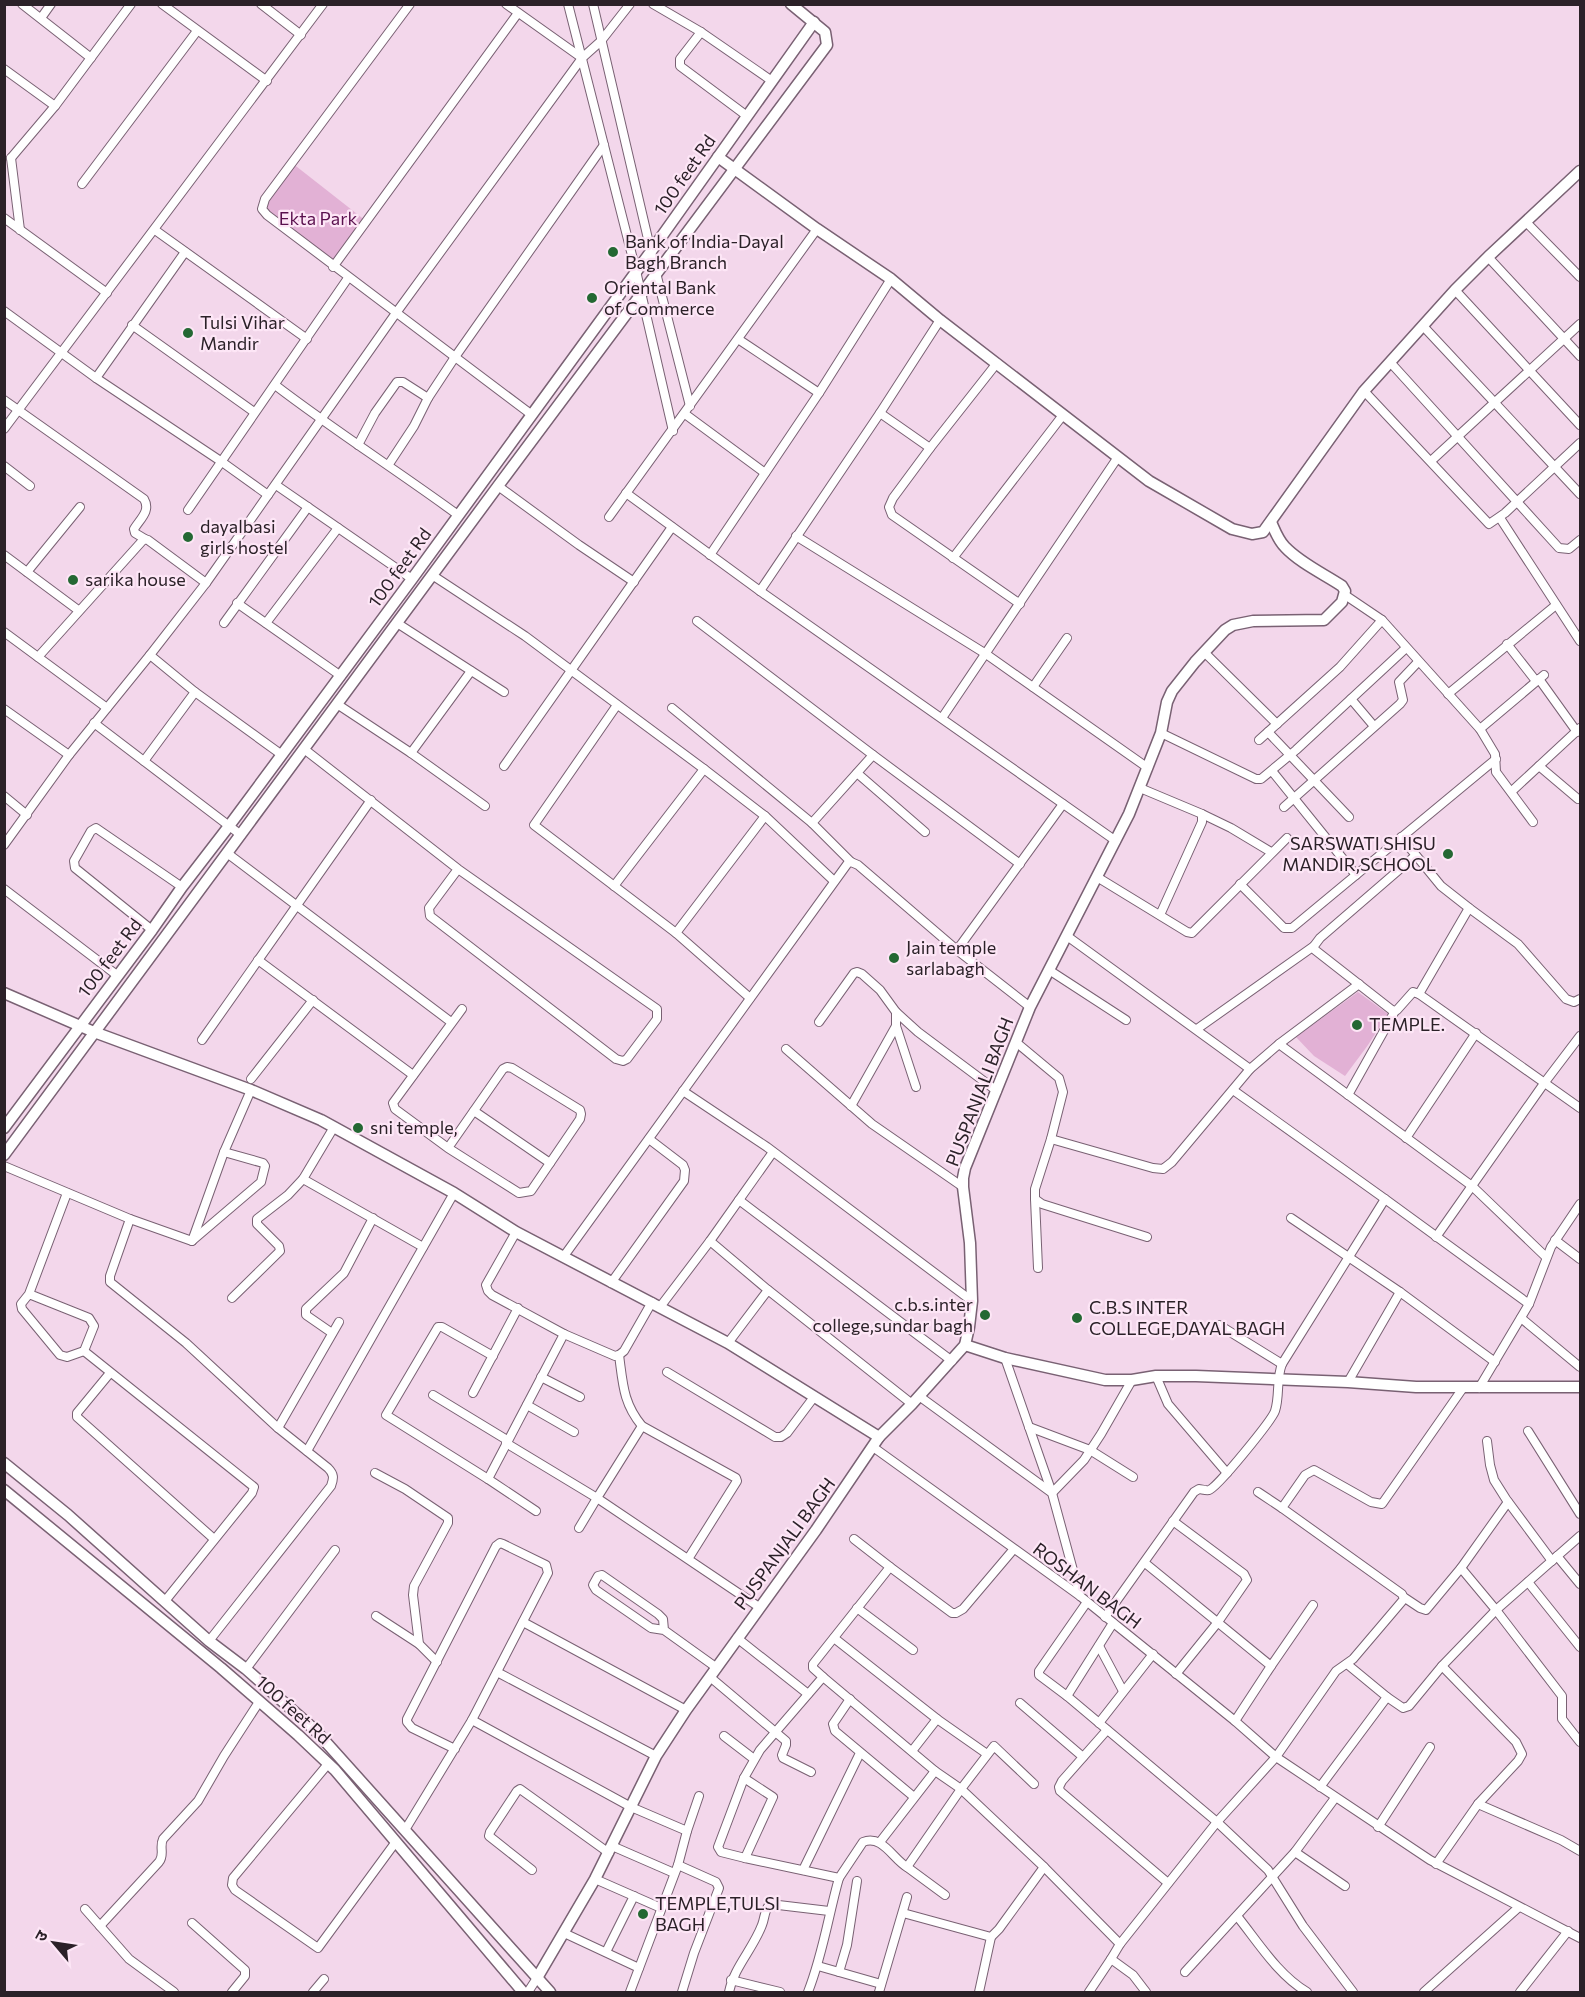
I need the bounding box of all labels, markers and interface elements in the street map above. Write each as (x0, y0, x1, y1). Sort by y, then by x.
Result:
street label: 100 feet Rd (649, 130, 720, 219)
park label: Ekta Park (279, 207, 357, 229)
place label: Bank of India-Dayal Bagh Branch (625, 230, 784, 273)
marker: Bank of India-Dayal Bagh Branch (606, 245, 620, 259)
place label: Oriental Bank of Commerce (604, 276, 716, 319)
marker: Oriental Bank of Commerce (585, 291, 599, 305)
place label: Tulsi Vihar Mandir (200, 311, 285, 354)
marker: Tulsi Vihar Mandir (181, 326, 195, 340)
place label: dayalbasi girls hostel (200, 515, 288, 558)
street label: 100 feet Rd (363, 523, 435, 611)
marker: dayalbasi girls hostel (181, 530, 195, 544)
place label: sarika house (85, 568, 186, 590)
marker: sarika house (66, 573, 80, 587)
place label: SARSWATI SHISU MANDIR,SCHOOL (1282, 832, 1436, 875)
marker: SARSWATI SHISU MANDIR,SCHOOL (1441, 847, 1455, 861)
street label: 100 feet Rd (72, 914, 146, 1001)
place label: Jain temple sarlabagh (906, 936, 996, 979)
marker: Jain temple sarlabagh (887, 951, 901, 965)
place label: TEMPLE. (1369, 1013, 1445, 1035)
street label: PUSPANJALI BAGH (940, 1014, 1018, 1169)
marker: TEMPLE. (1350, 1018, 1364, 1032)
place label: sni temple, (370, 1116, 458, 1138)
marker: sni temple, (351, 1121, 365, 1135)
place label: c.b.s.inter college,sundar bagh (812, 1293, 973, 1336)
place label: C.B.S INTER COLLEGE,DAYAL BAGH (1089, 1296, 1285, 1339)
marker: c.b.s.inter college,sundar bagh (978, 1308, 992, 1322)
marker: C.B.S INTER COLLEGE,DAYAL BAGH (1070, 1311, 1084, 1325)
street label: PUSPANJALI BAGH (729, 1473, 840, 1614)
street label: ROSHAN BAGH (1029, 1537, 1146, 1633)
street label: 100 feet Rd (252, 1670, 336, 1748)
place label: TEMPLE,TULSI BAGH (655, 1892, 780, 1935)
marker: TEMPLE,TULSI BAGH (636, 1907, 650, 1921)
north arrow (24, 1913, 84, 1973)
text: उ (30, 1926, 51, 1944)

